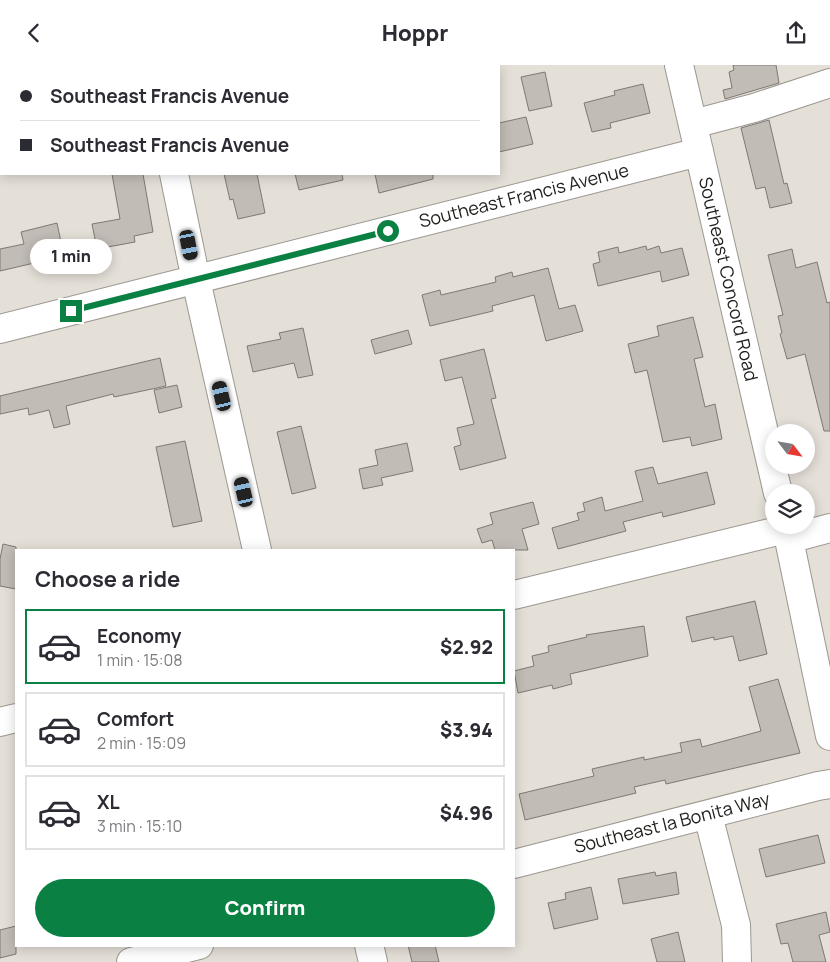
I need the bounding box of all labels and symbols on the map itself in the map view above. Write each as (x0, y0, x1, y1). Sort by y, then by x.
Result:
street label: Southeast Francis Avenue (416, 157, 631, 233)
street label: Southeast Concord Road (694, 174, 764, 383)
route start (377, 220, 399, 242)
car (178, 229, 199, 261)
callout: 1 min (30, 239, 112, 273)
route end (60, 300, 82, 322)
car (211, 380, 232, 412)
north arrow (765, 424, 815, 474)
car (233, 476, 254, 508)
street label: Southeast la Bonita Way (571, 786, 773, 858)

